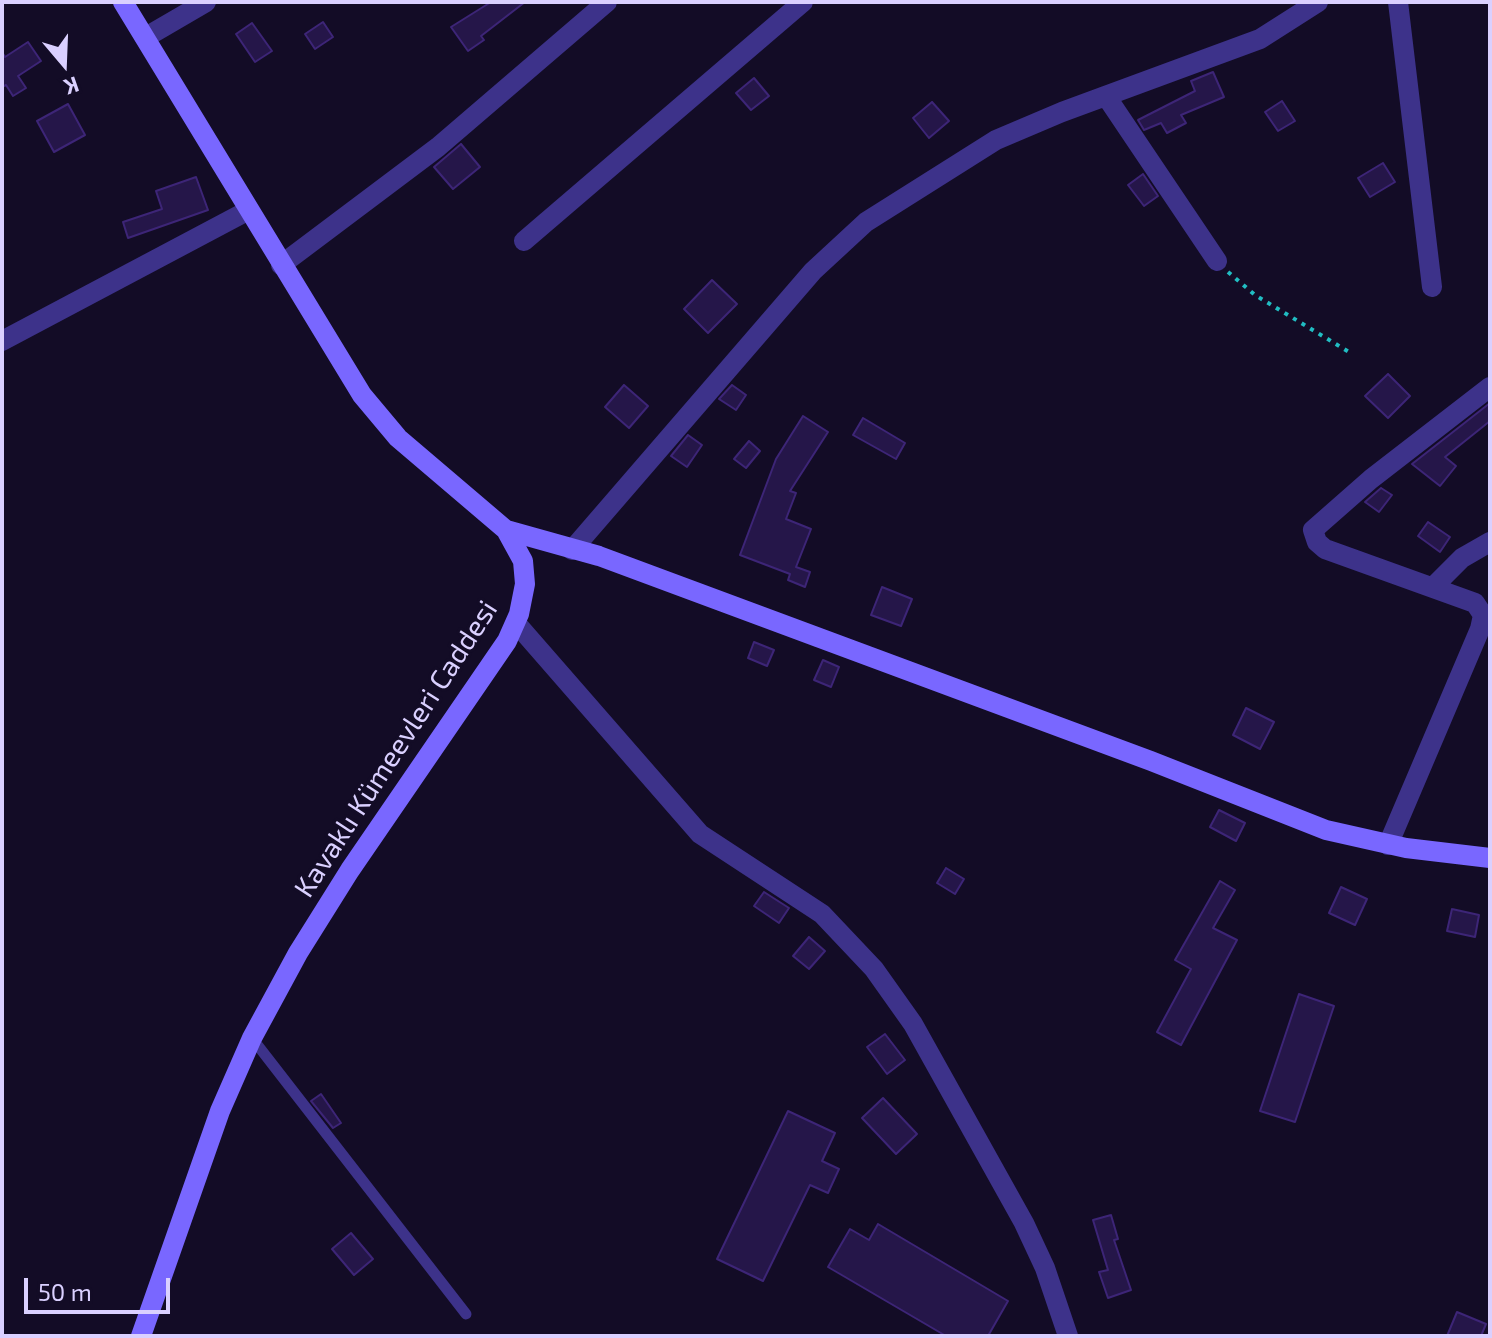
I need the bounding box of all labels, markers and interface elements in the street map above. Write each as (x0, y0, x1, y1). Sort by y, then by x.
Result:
north arrow (24, 24, 104, 104)
text: K (61, 72, 83, 101)
street label: Kavaklı Kümeevleri Caddesi (287, 594, 505, 904)
scale bar (28, 1262, 174, 1312)
text: 50 m (38, 1277, 92, 1306)

